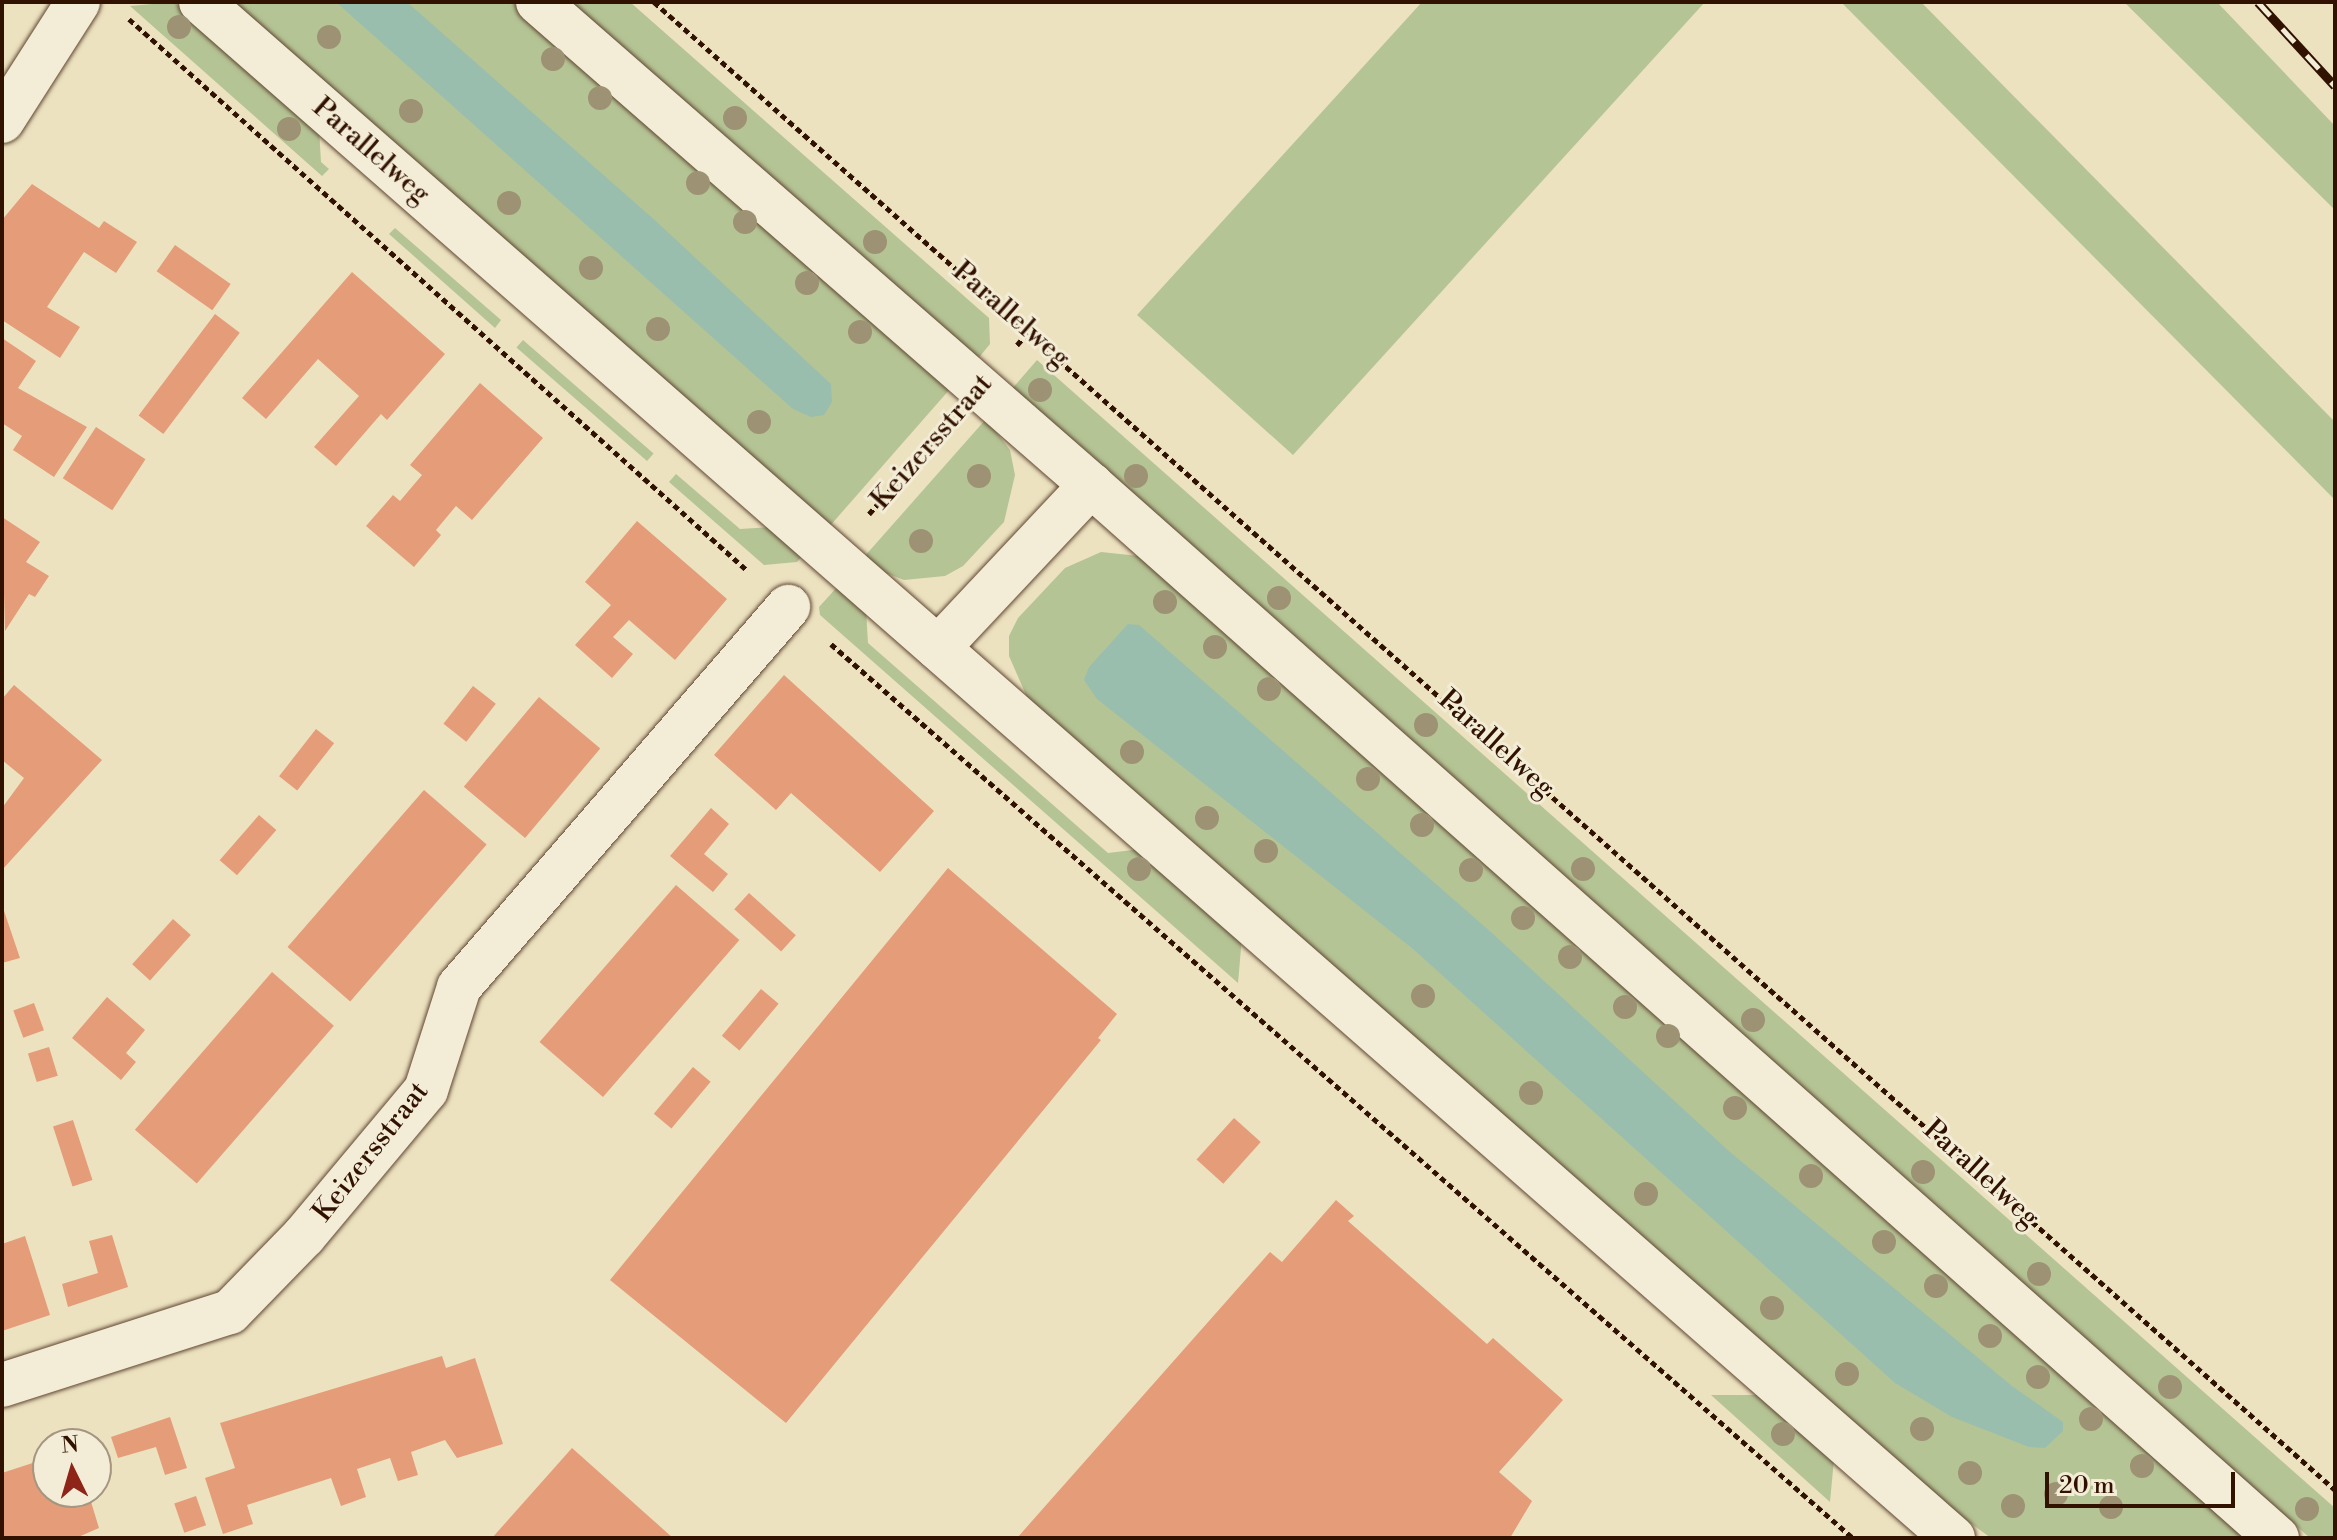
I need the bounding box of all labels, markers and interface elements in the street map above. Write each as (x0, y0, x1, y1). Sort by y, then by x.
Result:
street label: Parallelweg (305, 91, 437, 211)
street label: Parallelweg (945, 255, 1077, 375)
street label: Keizersstraat (864, 367, 1000, 517)
street label: Parallelweg (1431, 683, 1561, 805)
street label: Keizersstraat (306, 1075, 436, 1229)
street label: Parallelweg (1916, 1113, 2046, 1235)
north arrow (32, 1428, 112, 1508)
text: N (60, 1431, 80, 1460)
scale bar (2049, 1456, 2239, 1506)
text: 20 m (2059, 1471, 2115, 1501)

